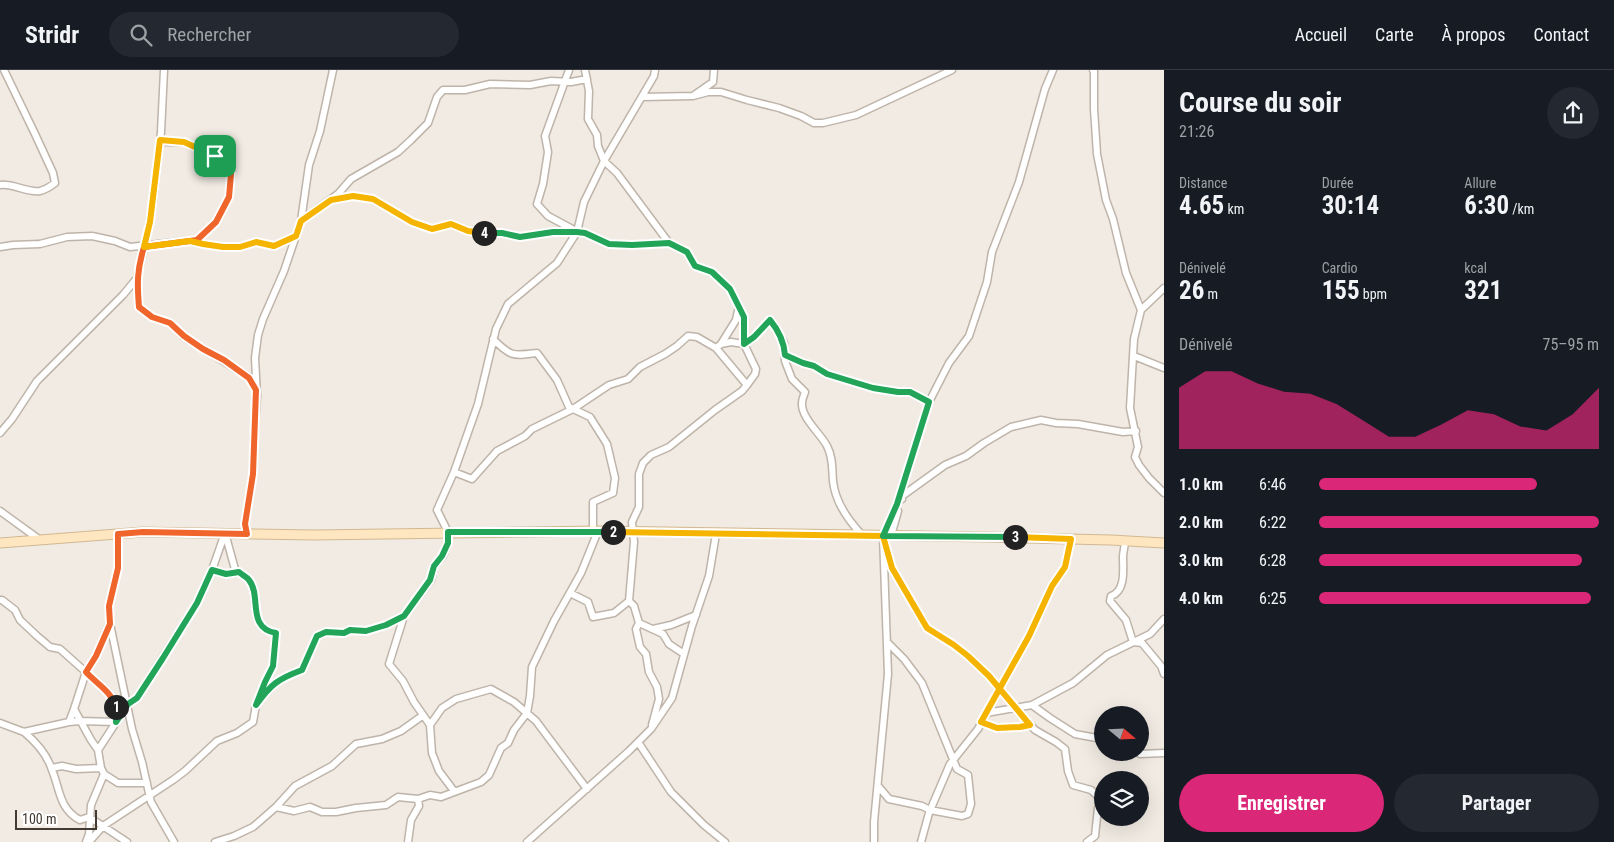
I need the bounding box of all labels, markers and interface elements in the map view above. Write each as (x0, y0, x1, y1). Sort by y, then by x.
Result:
search box (109, 12, 459, 57)
text: Stridr (25, 21, 79, 49)
icon: search (127, 21, 155, 49)
text: Rechercher (167, 23, 251, 46)
text: Accueil (1295, 24, 1347, 45)
text: Carte (1375, 24, 1414, 45)
text: À propos (1442, 24, 1505, 45)
text: Contact (1533, 24, 1589, 45)
text: Course du soir (1179, 86, 1342, 119)
button: share (1547, 87, 1599, 139)
text: 21:26 (1179, 122, 1214, 141)
pin (194, 135, 236, 177)
icon: arrive (201, 142, 229, 170)
text: Distance (1179, 175, 1227, 191)
text: Durée (1322, 175, 1354, 191)
text: Allure (1464, 175, 1496, 191)
text: 4.65 (1179, 191, 1224, 220)
text: 30:14 (1322, 191, 1379, 220)
text: 6:30 (1464, 191, 1509, 220)
text: km (1224, 201, 1244, 217)
text: /km (1509, 201, 1534, 217)
pin: 4 (472, 220, 496, 246)
text: 4 (481, 225, 488, 241)
text: Dénivelé (1179, 260, 1226, 276)
text: Cardio (1322, 260, 1358, 276)
text: kcal (1464, 260, 1487, 276)
text: 26 (1179, 276, 1204, 305)
text: 155 (1322, 276, 1360, 305)
text: 321 (1464, 276, 1502, 305)
text: m (1204, 286, 1218, 302)
text: bpm (1360, 286, 1387, 302)
text: Dénivelé (1179, 335, 1232, 354)
text: 75–95 m (1543, 335, 1599, 354)
text: 1.0 km (1179, 475, 1223, 494)
text: 6:46 (1259, 475, 1286, 494)
text: 2.0 km (1179, 513, 1223, 532)
text: 6:22 (1259, 513, 1286, 532)
pin: 2 (600, 520, 626, 544)
text: 2 (610, 524, 617, 540)
pin: 3 (1002, 524, 1028, 550)
text: 3 (1012, 529, 1019, 545)
text: 3.0 km (1179, 551, 1223, 570)
text: 6:28 (1259, 551, 1286, 570)
text: 4.0 km (1179, 589, 1223, 608)
text: 6:25 (1259, 589, 1286, 608)
pin: 1 (104, 694, 128, 720)
text: 1 (113, 699, 120, 715)
north arrow (1094, 706, 1149, 761)
map controls (1094, 706, 1149, 826)
button: layers (1094, 771, 1149, 826)
button: Enregistrer (1179, 774, 1384, 832)
button: Partager (1394, 774, 1599, 832)
scale bar (15, 807, 98, 830)
text: 100 m (22, 811, 57, 827)

